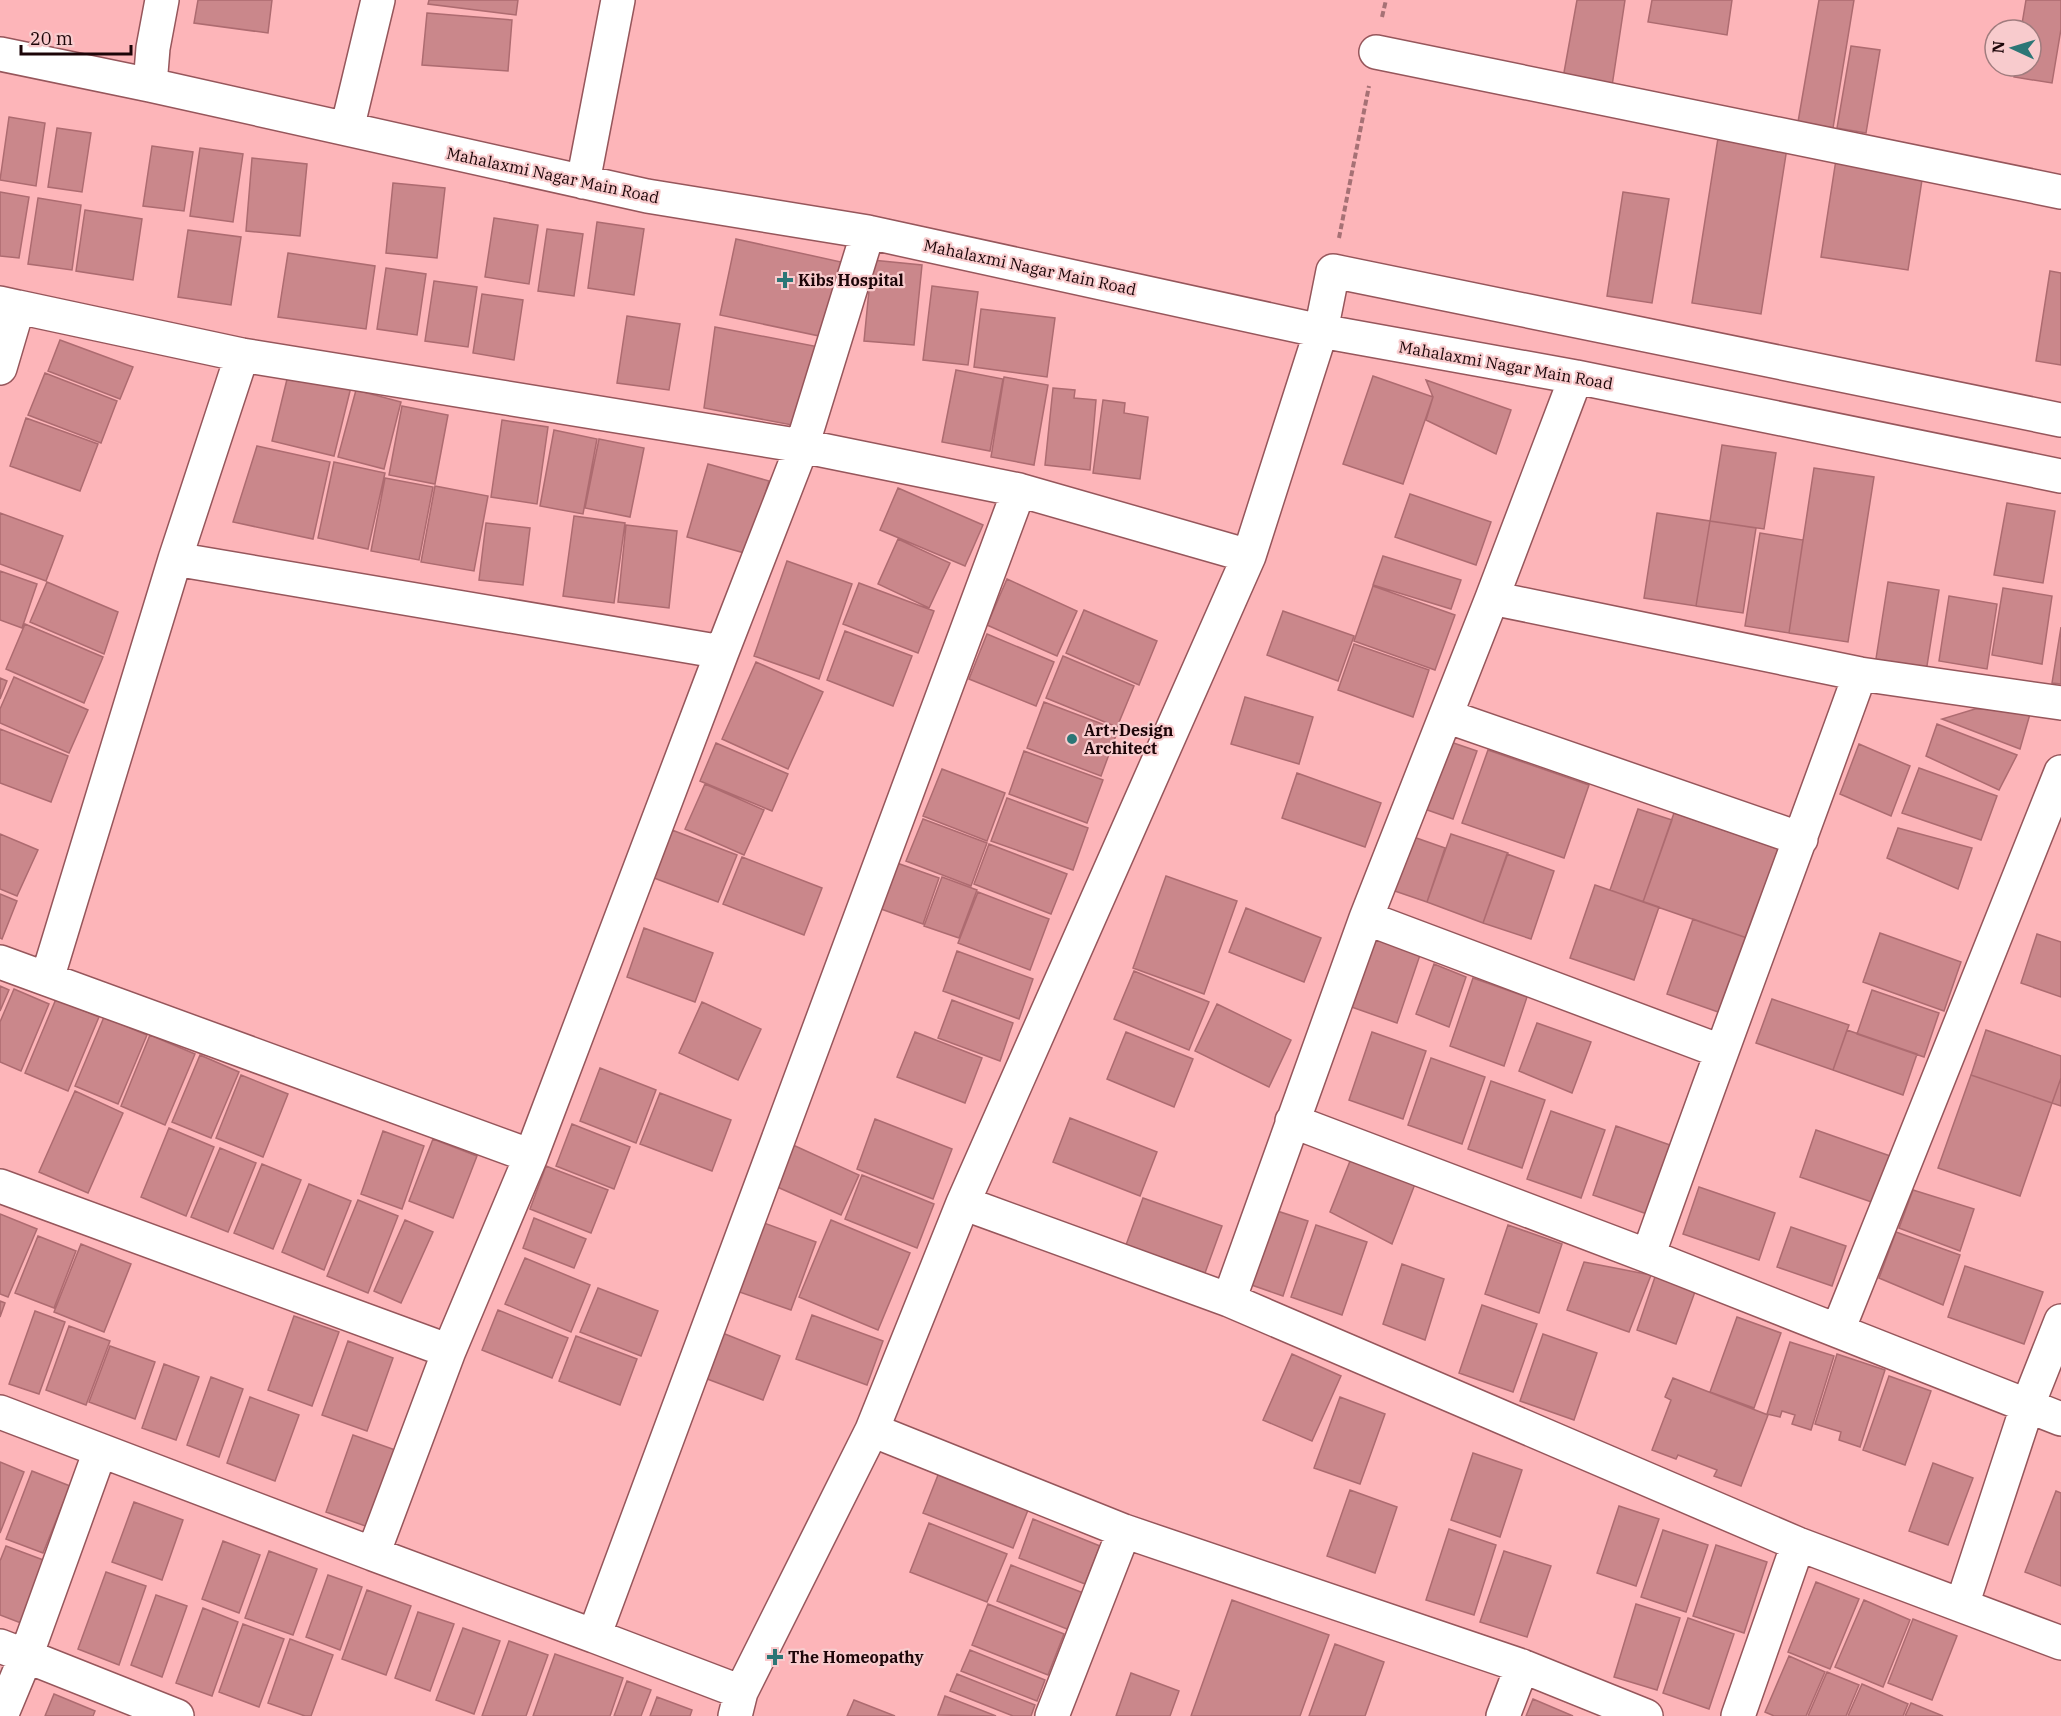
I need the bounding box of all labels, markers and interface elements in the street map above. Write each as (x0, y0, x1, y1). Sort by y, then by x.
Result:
scale bar (21, 18, 130, 56)
north arrow (1983, 18, 2043, 78)
text: 20 m (30, 27, 73, 50)
text: N (1988, 40, 2008, 54)
street label: Mahalaxmi Nagar Main Road (445, 143, 661, 207)
street label: Mahalaxmi Nagar Main Road (922, 235, 1138, 299)
place label: Kibs Hospital (798, 270, 904, 290)
marker: Kibs Hospital (776, 271, 794, 289)
street label: Mahalaxmi Nagar Main Road (1397, 336, 1615, 394)
place label: Art+Design Architect (1084, 720, 1174, 758)
marker: Art+Design Architect (1065, 732, 1079, 746)
place label: The Homeopathy (788, 1647, 925, 1667)
marker: The Homeopathy (766, 1648, 784, 1666)

